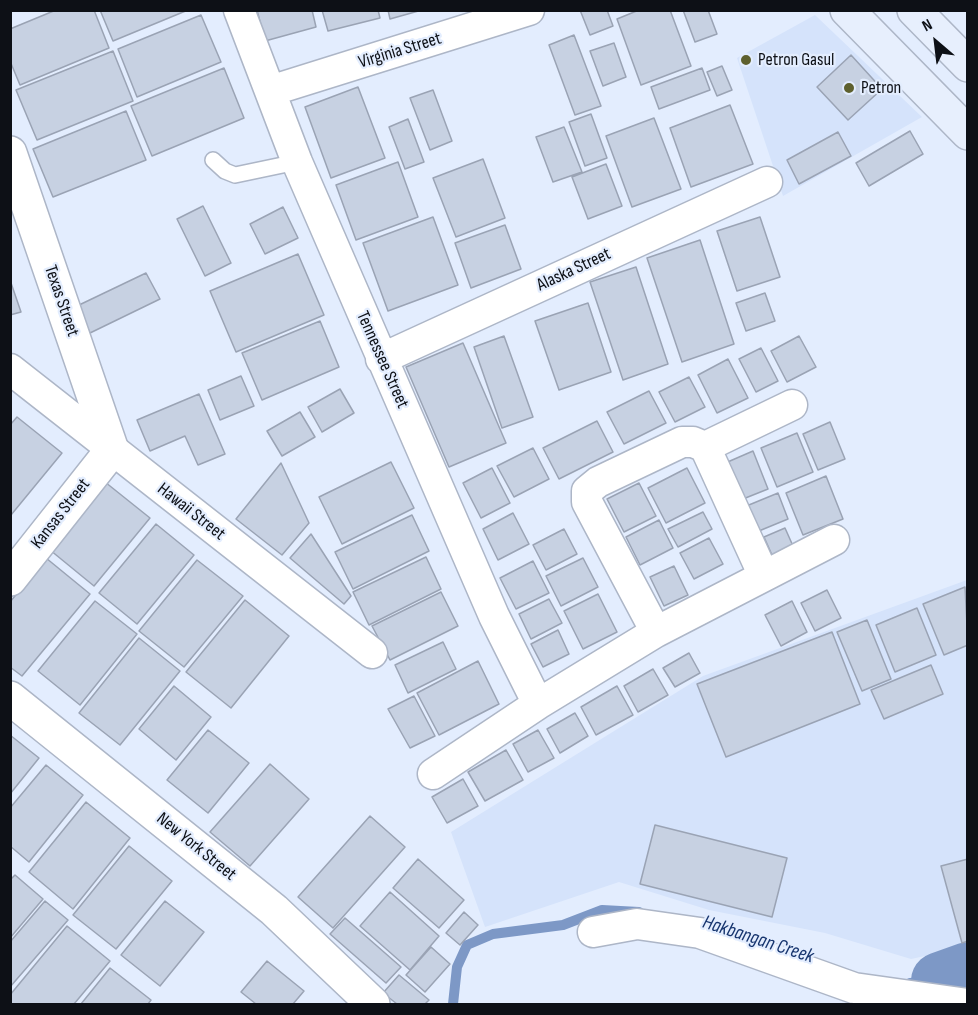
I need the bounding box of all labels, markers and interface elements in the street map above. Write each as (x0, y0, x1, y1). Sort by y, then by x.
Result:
north arrow (906, 12, 966, 72)
text: N (919, 15, 936, 36)
street label: Virginia Street (356, 28, 444, 74)
place label: Petron Gasul (758, 49, 834, 71)
marker: Petron Gasul (739, 53, 753, 67)
place label: Petron (861, 77, 901, 99)
marker: Petron (842, 81, 856, 95)
street label: Alaska Street (533, 243, 615, 297)
street label: Texas Street (39, 262, 83, 340)
street label: Tennessee Street (351, 308, 413, 412)
street label: Kansas Street (27, 475, 95, 553)
street label: Hawaii Street (153, 479, 229, 545)
street label: New York Street (152, 808, 240, 886)
water label: Hakbangan Creek (699, 911, 817, 969)

